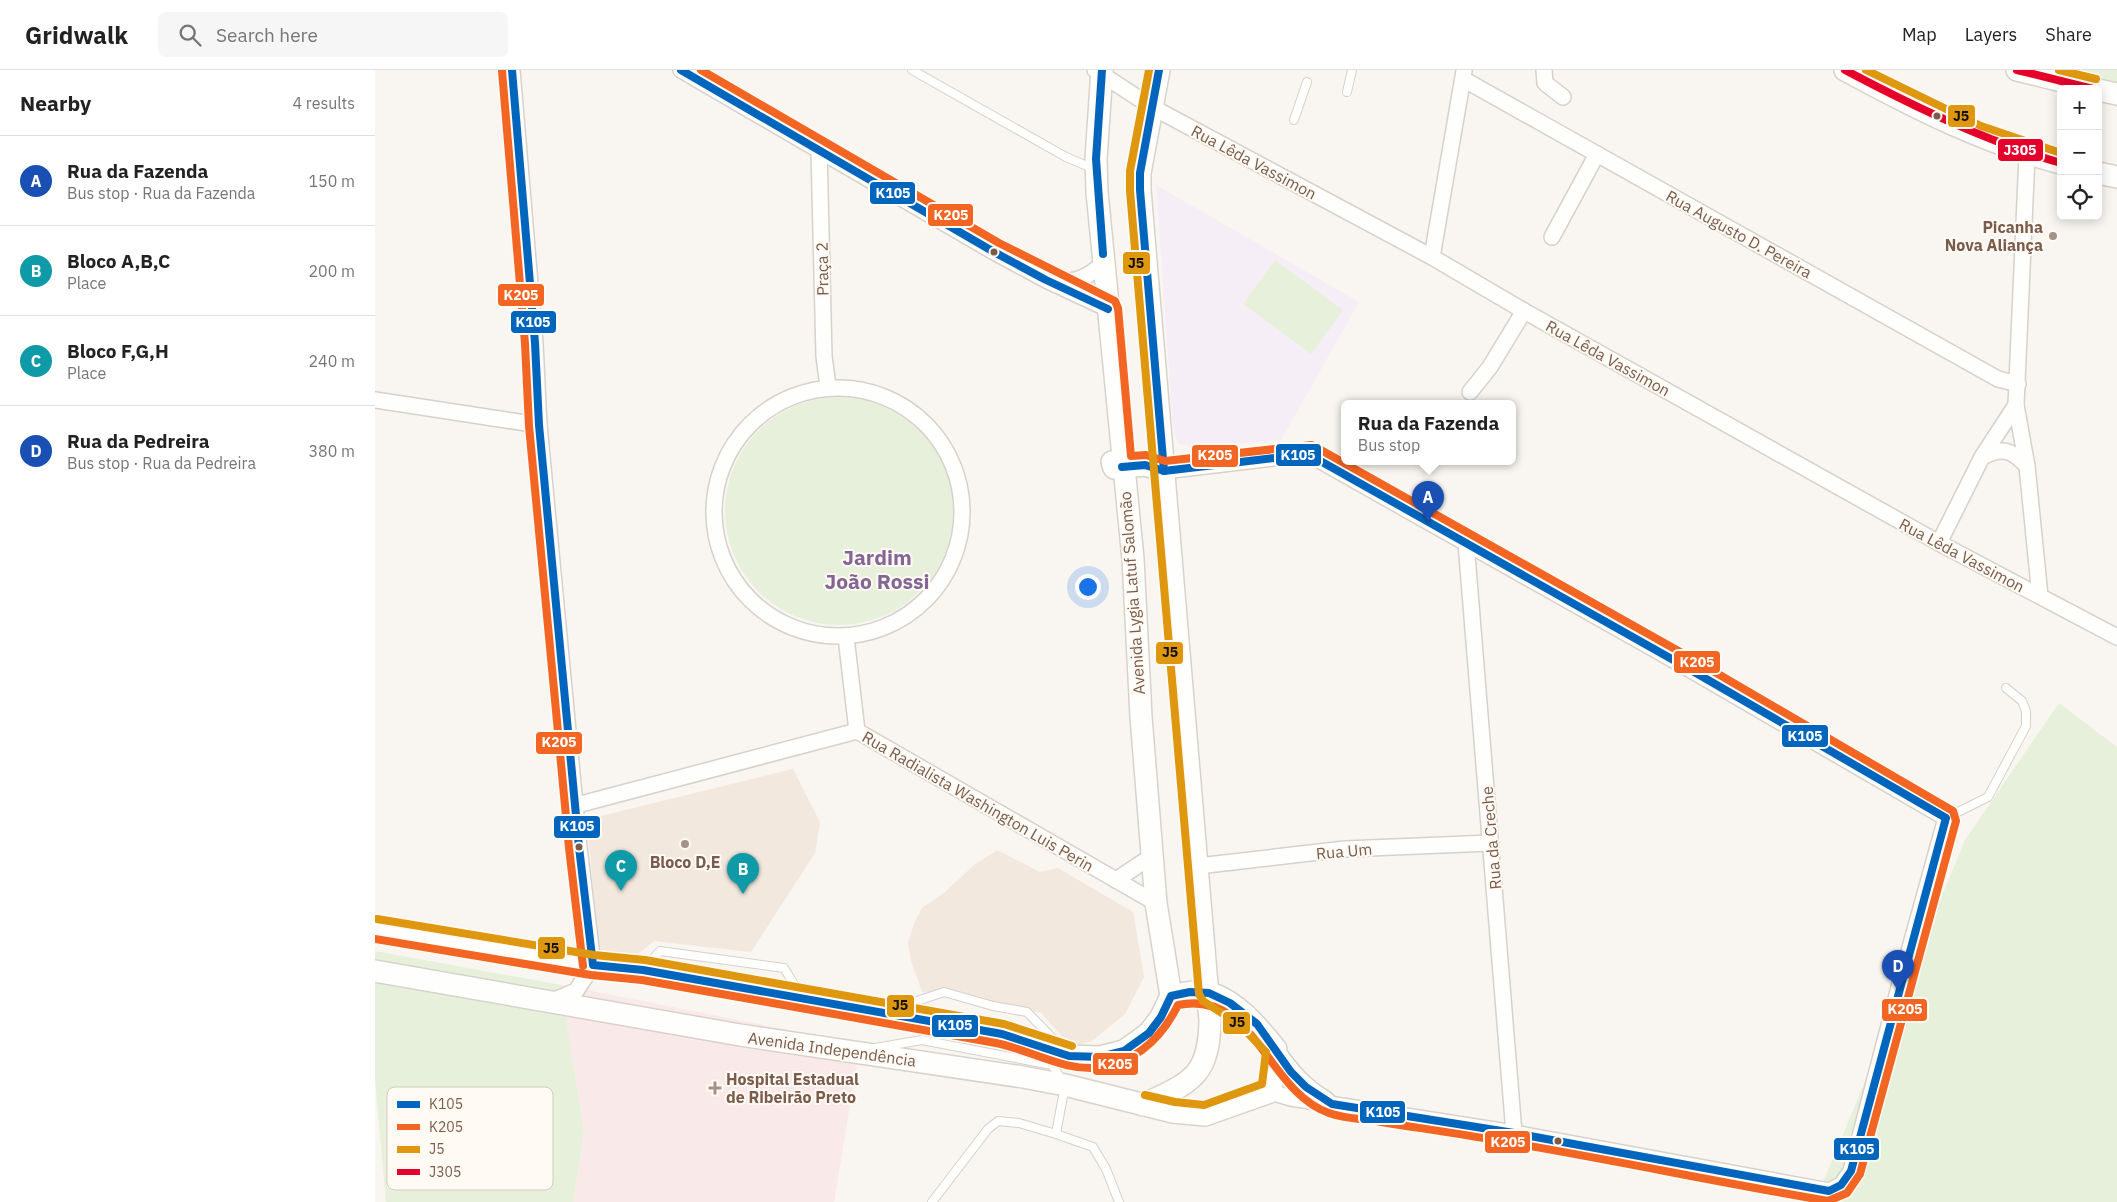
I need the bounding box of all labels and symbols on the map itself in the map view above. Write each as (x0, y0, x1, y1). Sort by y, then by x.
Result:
line badge: J5 (1947, 104, 1976, 128)
text: J5 (1953, 107, 1969, 125)
unlabelled marker (1932, 111, 1942, 121)
street label: Rua Lêda Vassimon (1188, 120, 1320, 204)
line badge: J305 (1997, 138, 2044, 162)
text: J305 (2003, 141, 2037, 159)
line badge: K105 (869, 181, 916, 205)
text: K105 (876, 184, 910, 202)
street label: Rua Augusto D. Pereira (1662, 186, 1816, 283)
line badge: K205 (927, 203, 974, 227)
text: K205 (934, 206, 968, 224)
place label: Picanha Nova Aliança (1945, 217, 2043, 255)
marker: Picanha Nova Aliança (2047, 230, 2059, 242)
street label: Praça 2 (812, 242, 832, 296)
unlabelled marker (989, 247, 999, 257)
line badge: J5 (1122, 251, 1151, 275)
text: J5 (1128, 254, 1144, 272)
line badge: K205 (497, 283, 545, 307)
text: K205 (504, 286, 538, 304)
line badge: K105 (510, 310, 557, 334)
text: K105 (516, 313, 550, 331)
street label: Rua Lêda Vassimon (1542, 316, 1674, 400)
line badge: K105 (1275, 443, 1322, 467)
line badge: K205 (1191, 444, 1239, 468)
text: K205 (1198, 446, 1232, 464)
text: K105 (1281, 446, 1315, 464)
pin: A (1412, 481, 1444, 522)
street label: Avenida Lygia Latuf Salomão (1115, 491, 1149, 695)
street label: Rua Lêda Vassimon (1896, 513, 2028, 597)
district label: Jardim João Rossi (824, 543, 930, 595)
your location (1075, 574, 1101, 600)
line badge: J5 (1155, 641, 1184, 665)
text: J5 (1162, 643, 1178, 661)
line badge: K205 (1673, 650, 1721, 674)
text: K205 (1680, 653, 1714, 671)
line badge: K105 (1781, 724, 1829, 748)
street label: Rua Radialista Washington Luis Perin (859, 726, 1097, 876)
text: K105 (1788, 727, 1822, 745)
line badge: K205 (535, 731, 583, 755)
text: K205 (542, 733, 576, 751)
street label: Rua da Creche (1477, 785, 1505, 891)
line badge: K105 (553, 815, 601, 839)
text: K105 (560, 817, 594, 835)
marker: Bloco D,E (679, 838, 691, 850)
street label: Rua Um (1315, 839, 1373, 863)
unlabelled marker (574, 842, 584, 852)
pin: C (605, 850, 637, 891)
place label: Bloco D,E (650, 852, 720, 872)
pin: B (727, 853, 759, 894)
line badge: J5 (537, 936, 566, 960)
text: J5 (543, 939, 559, 957)
pin: D (1882, 950, 1914, 991)
line badge: J5 (886, 994, 915, 1018)
text: J5 (892, 996, 908, 1014)
line badge: K205 (1881, 998, 1928, 1022)
text: K205 (1888, 1000, 1922, 1018)
line badge: J5 (1222, 1011, 1251, 1035)
text: J5 (1229, 1013, 1245, 1031)
line badge: K105 (931, 1014, 979, 1038)
text: K105 (938, 1016, 972, 1034)
street label: Avenida Independência (747, 1027, 918, 1071)
line badge: K205 (1092, 1052, 1139, 1076)
text: K205 (1098, 1055, 1132, 1073)
place label: Hospital Estadual de Ribeirão Preto (726, 1069, 859, 1107)
marker: Hospital Estadual de Ribeirão Preto (708, 1081, 722, 1095)
legend (387, 1087, 553, 1190)
text: K105 (429, 1095, 463, 1113)
line badge: K105 (1359, 1100, 1406, 1124)
text: K105 (1366, 1103, 1400, 1121)
text: K205 (429, 1118, 463, 1136)
line badge: K205 (1484, 1130, 1531, 1154)
text: K205 (1491, 1133, 1525, 1151)
unlabelled marker (1553, 1136, 1563, 1146)
line badge: K105 (1833, 1137, 1880, 1161)
text: J5 (429, 1140, 445, 1158)
text: K105 (1840, 1140, 1874, 1158)
text: J305 (429, 1163, 461, 1181)

